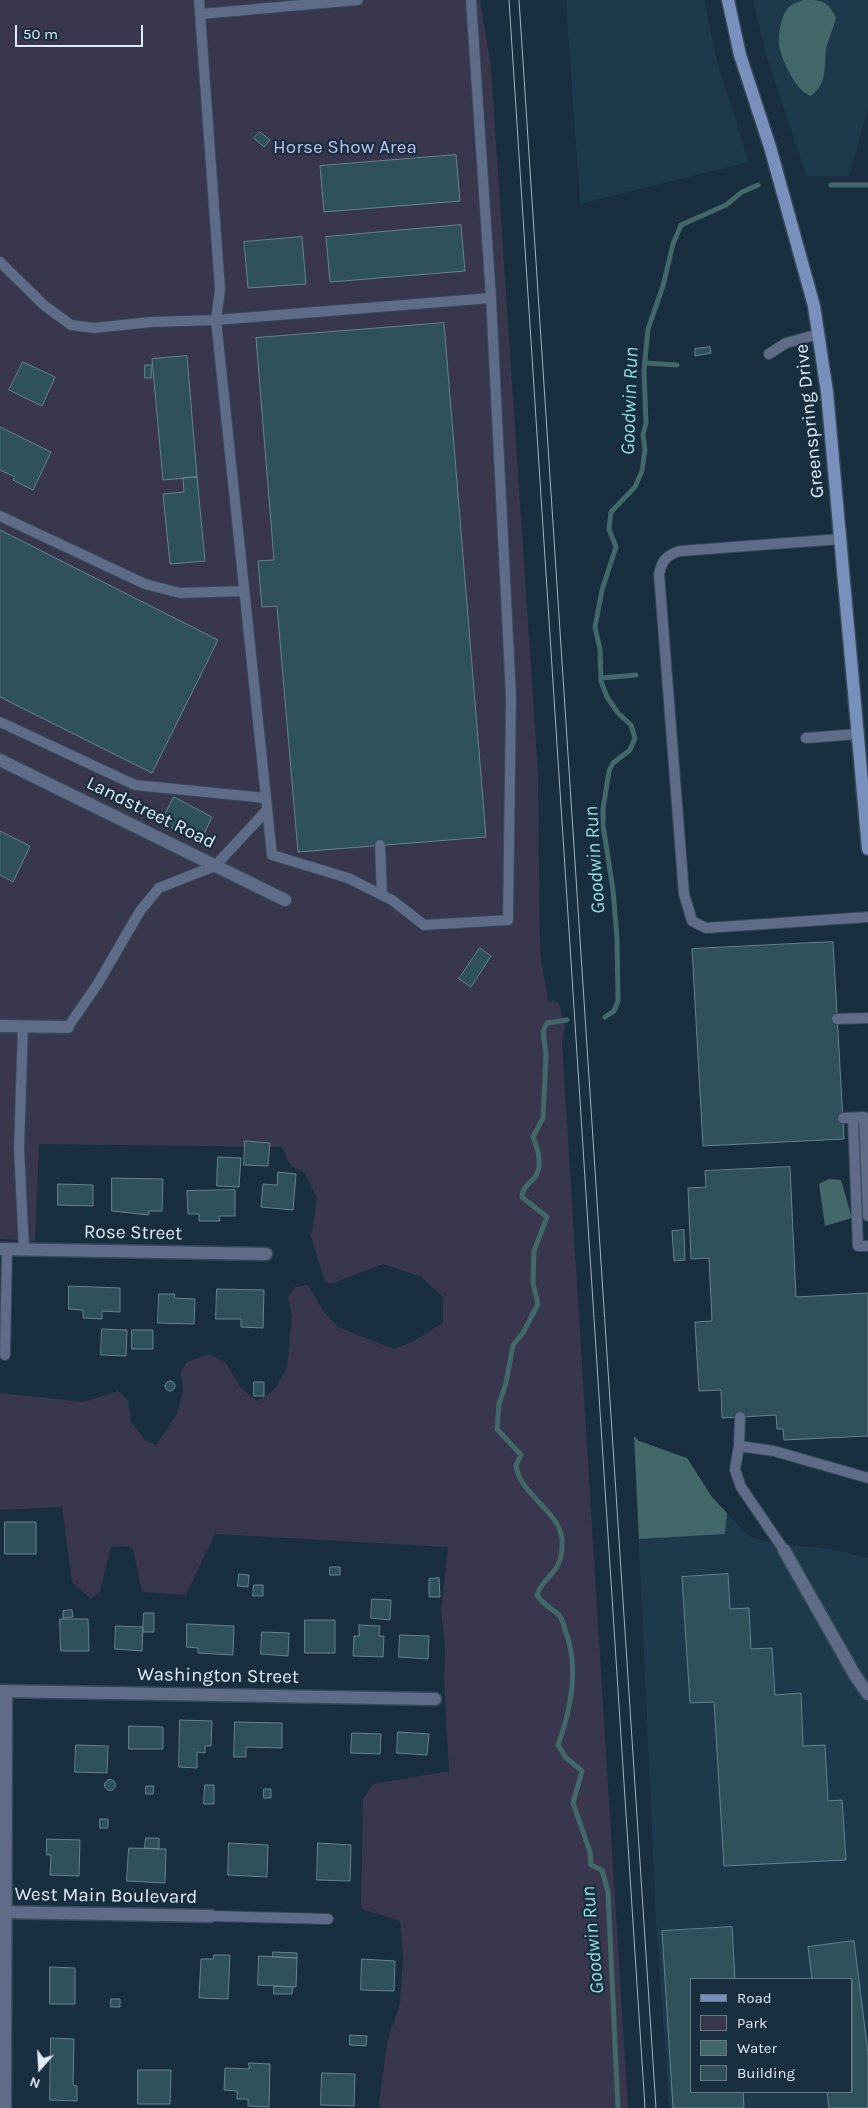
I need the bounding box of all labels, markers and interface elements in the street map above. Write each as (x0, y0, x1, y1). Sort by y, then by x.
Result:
scale bar (18, 15, 145, 47)
text: 50 m (23, 25, 58, 43)
park label: Horse Show Area (273, 137, 417, 159)
street label: Greenspring Drive (791, 343, 829, 499)
water label: Goodwin Run (616, 346, 644, 456)
street label: Landstreet Road (83, 772, 219, 854)
water label: Goodwin Run (579, 805, 611, 915)
street label: Rose Street (84, 1221, 182, 1245)
street label: Washington Street (137, 1663, 299, 1689)
street label: West Main Boulevard (14, 1883, 198, 1909)
water label: Goodwin Run (576, 1885, 610, 1995)
legend (690, 1978, 853, 2093)
text: Road (737, 1989, 772, 2007)
text: Park (737, 2014, 767, 2032)
text: Water (737, 2039, 777, 2057)
north arrow (15, 2043, 65, 2093)
text: Building (737, 2064, 795, 2082)
text: N (27, 2073, 42, 2092)

